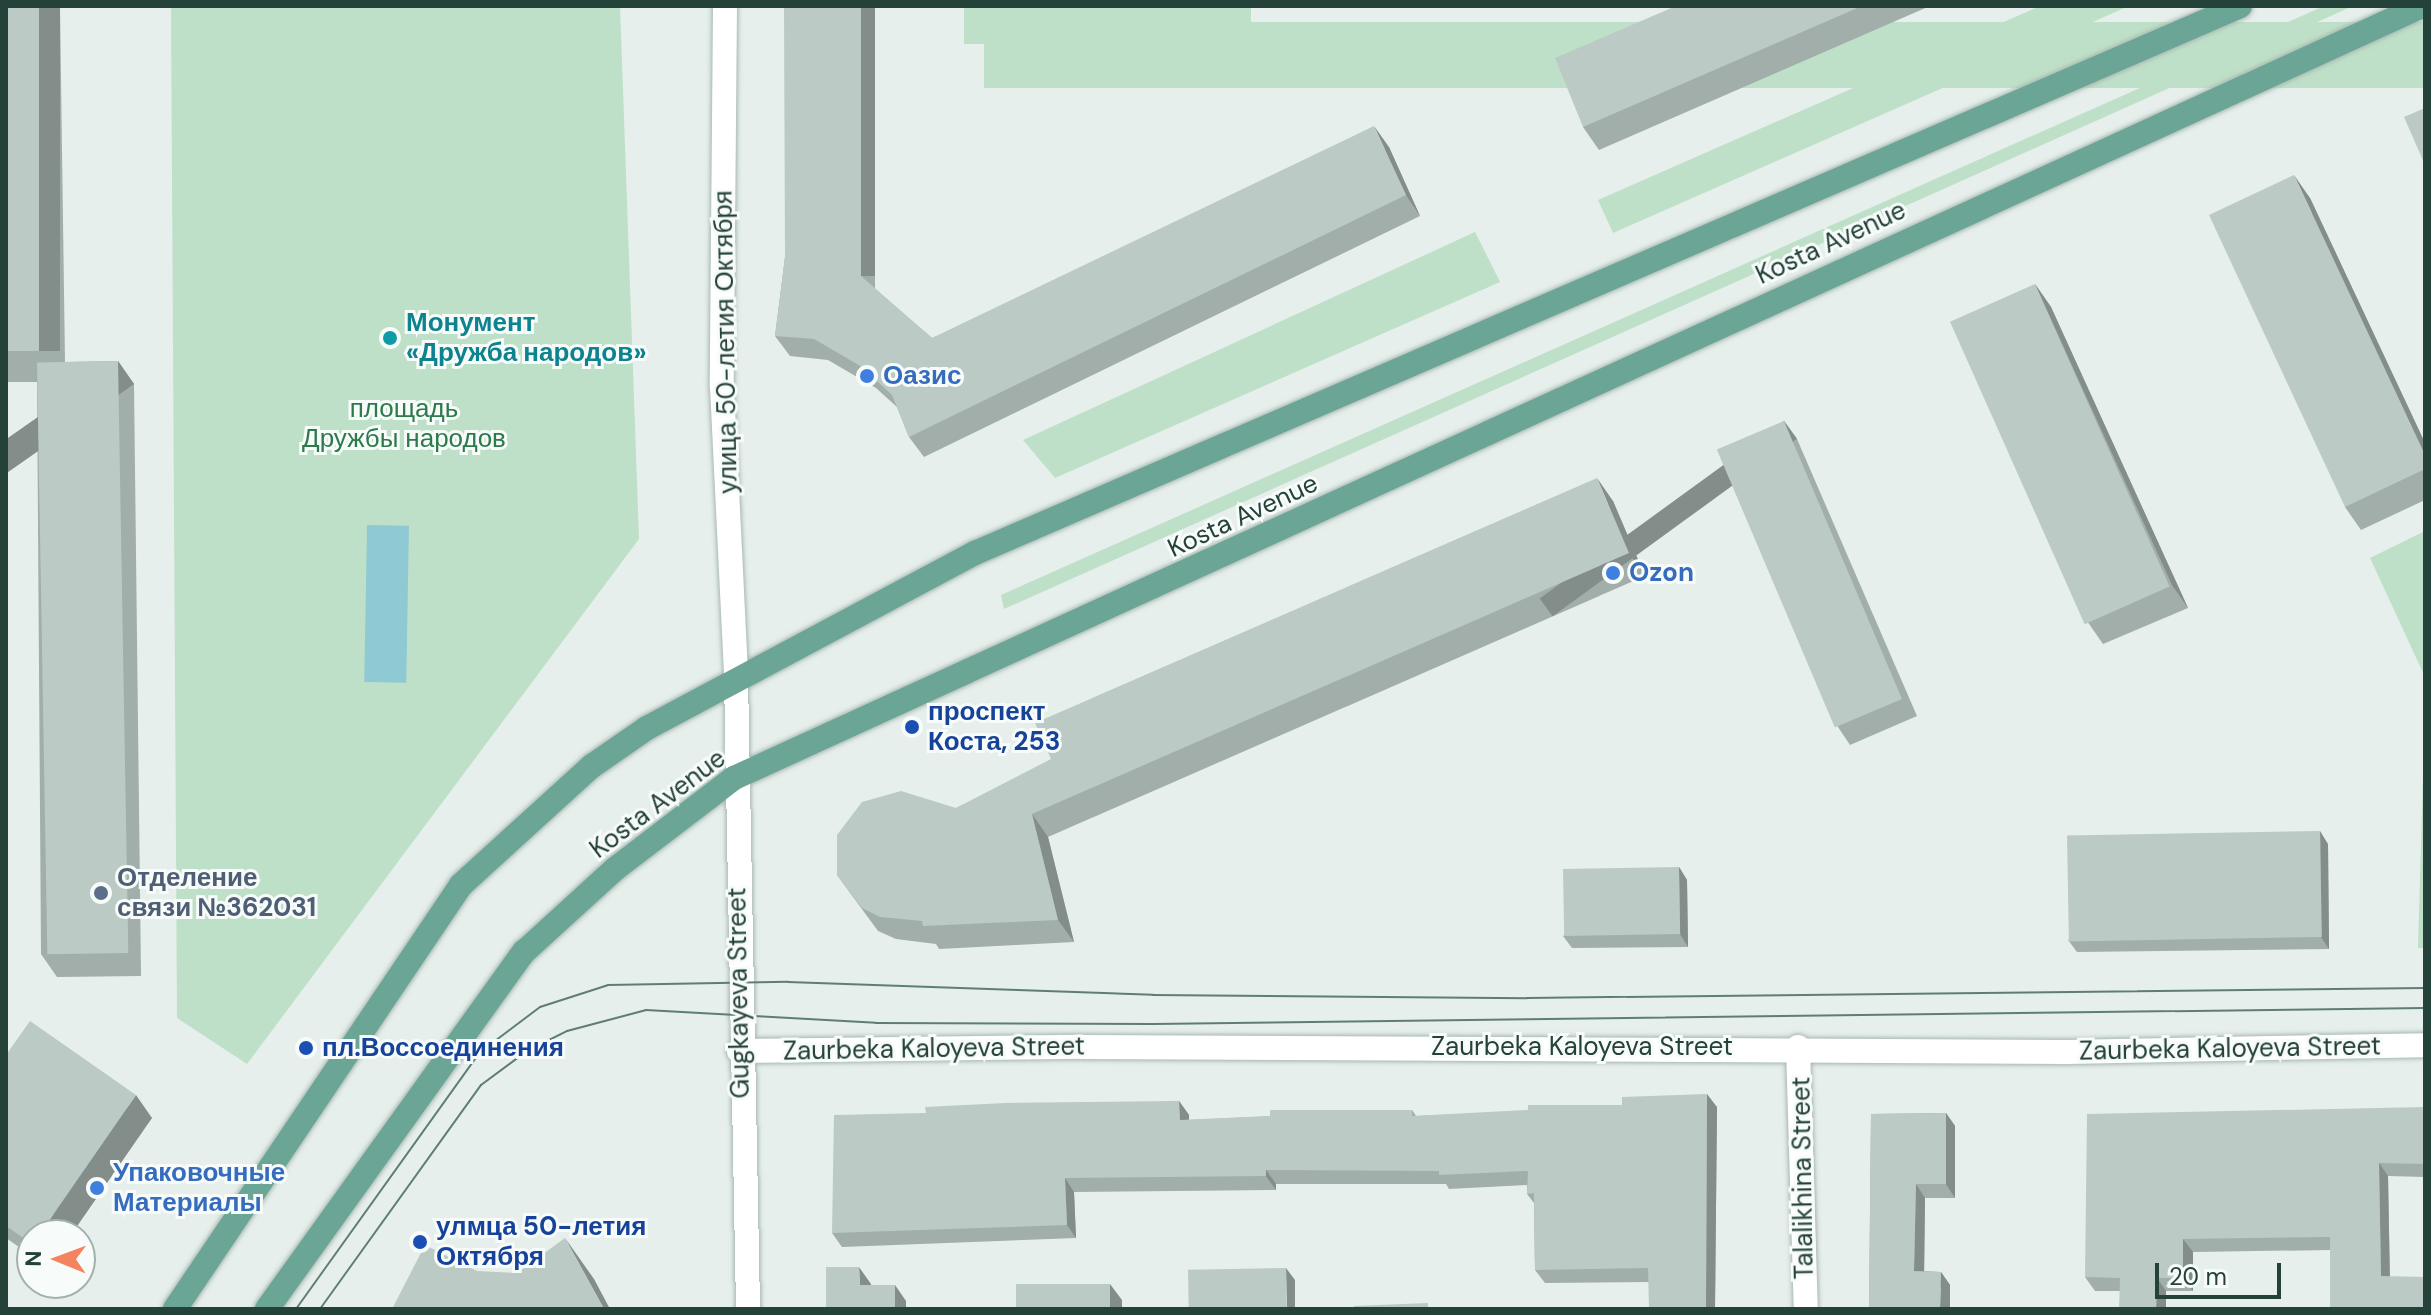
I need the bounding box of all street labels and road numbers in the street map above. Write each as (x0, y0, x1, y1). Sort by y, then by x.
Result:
street label: улица 50-летия Октября (708, 190, 744, 494)
street label: Kosta Avenue (1751, 195, 1911, 291)
street label: Kosta Avenue (1163, 468, 1323, 564)
street label: Kosta Avenue (584, 743, 732, 865)
street label: Gugkayeva Street (722, 887, 756, 1099)
street label: Zaurbeka Kaloyeva Street (783, 1031, 1085, 1067)
street label: Zaurbeka Kaloyeva Street (1431, 1031, 1733, 1063)
street label: Zaurbeka Kaloyeva Street (2079, 1031, 2381, 1067)
street label: Talalikhina Street (1786, 1076, 1820, 1280)

